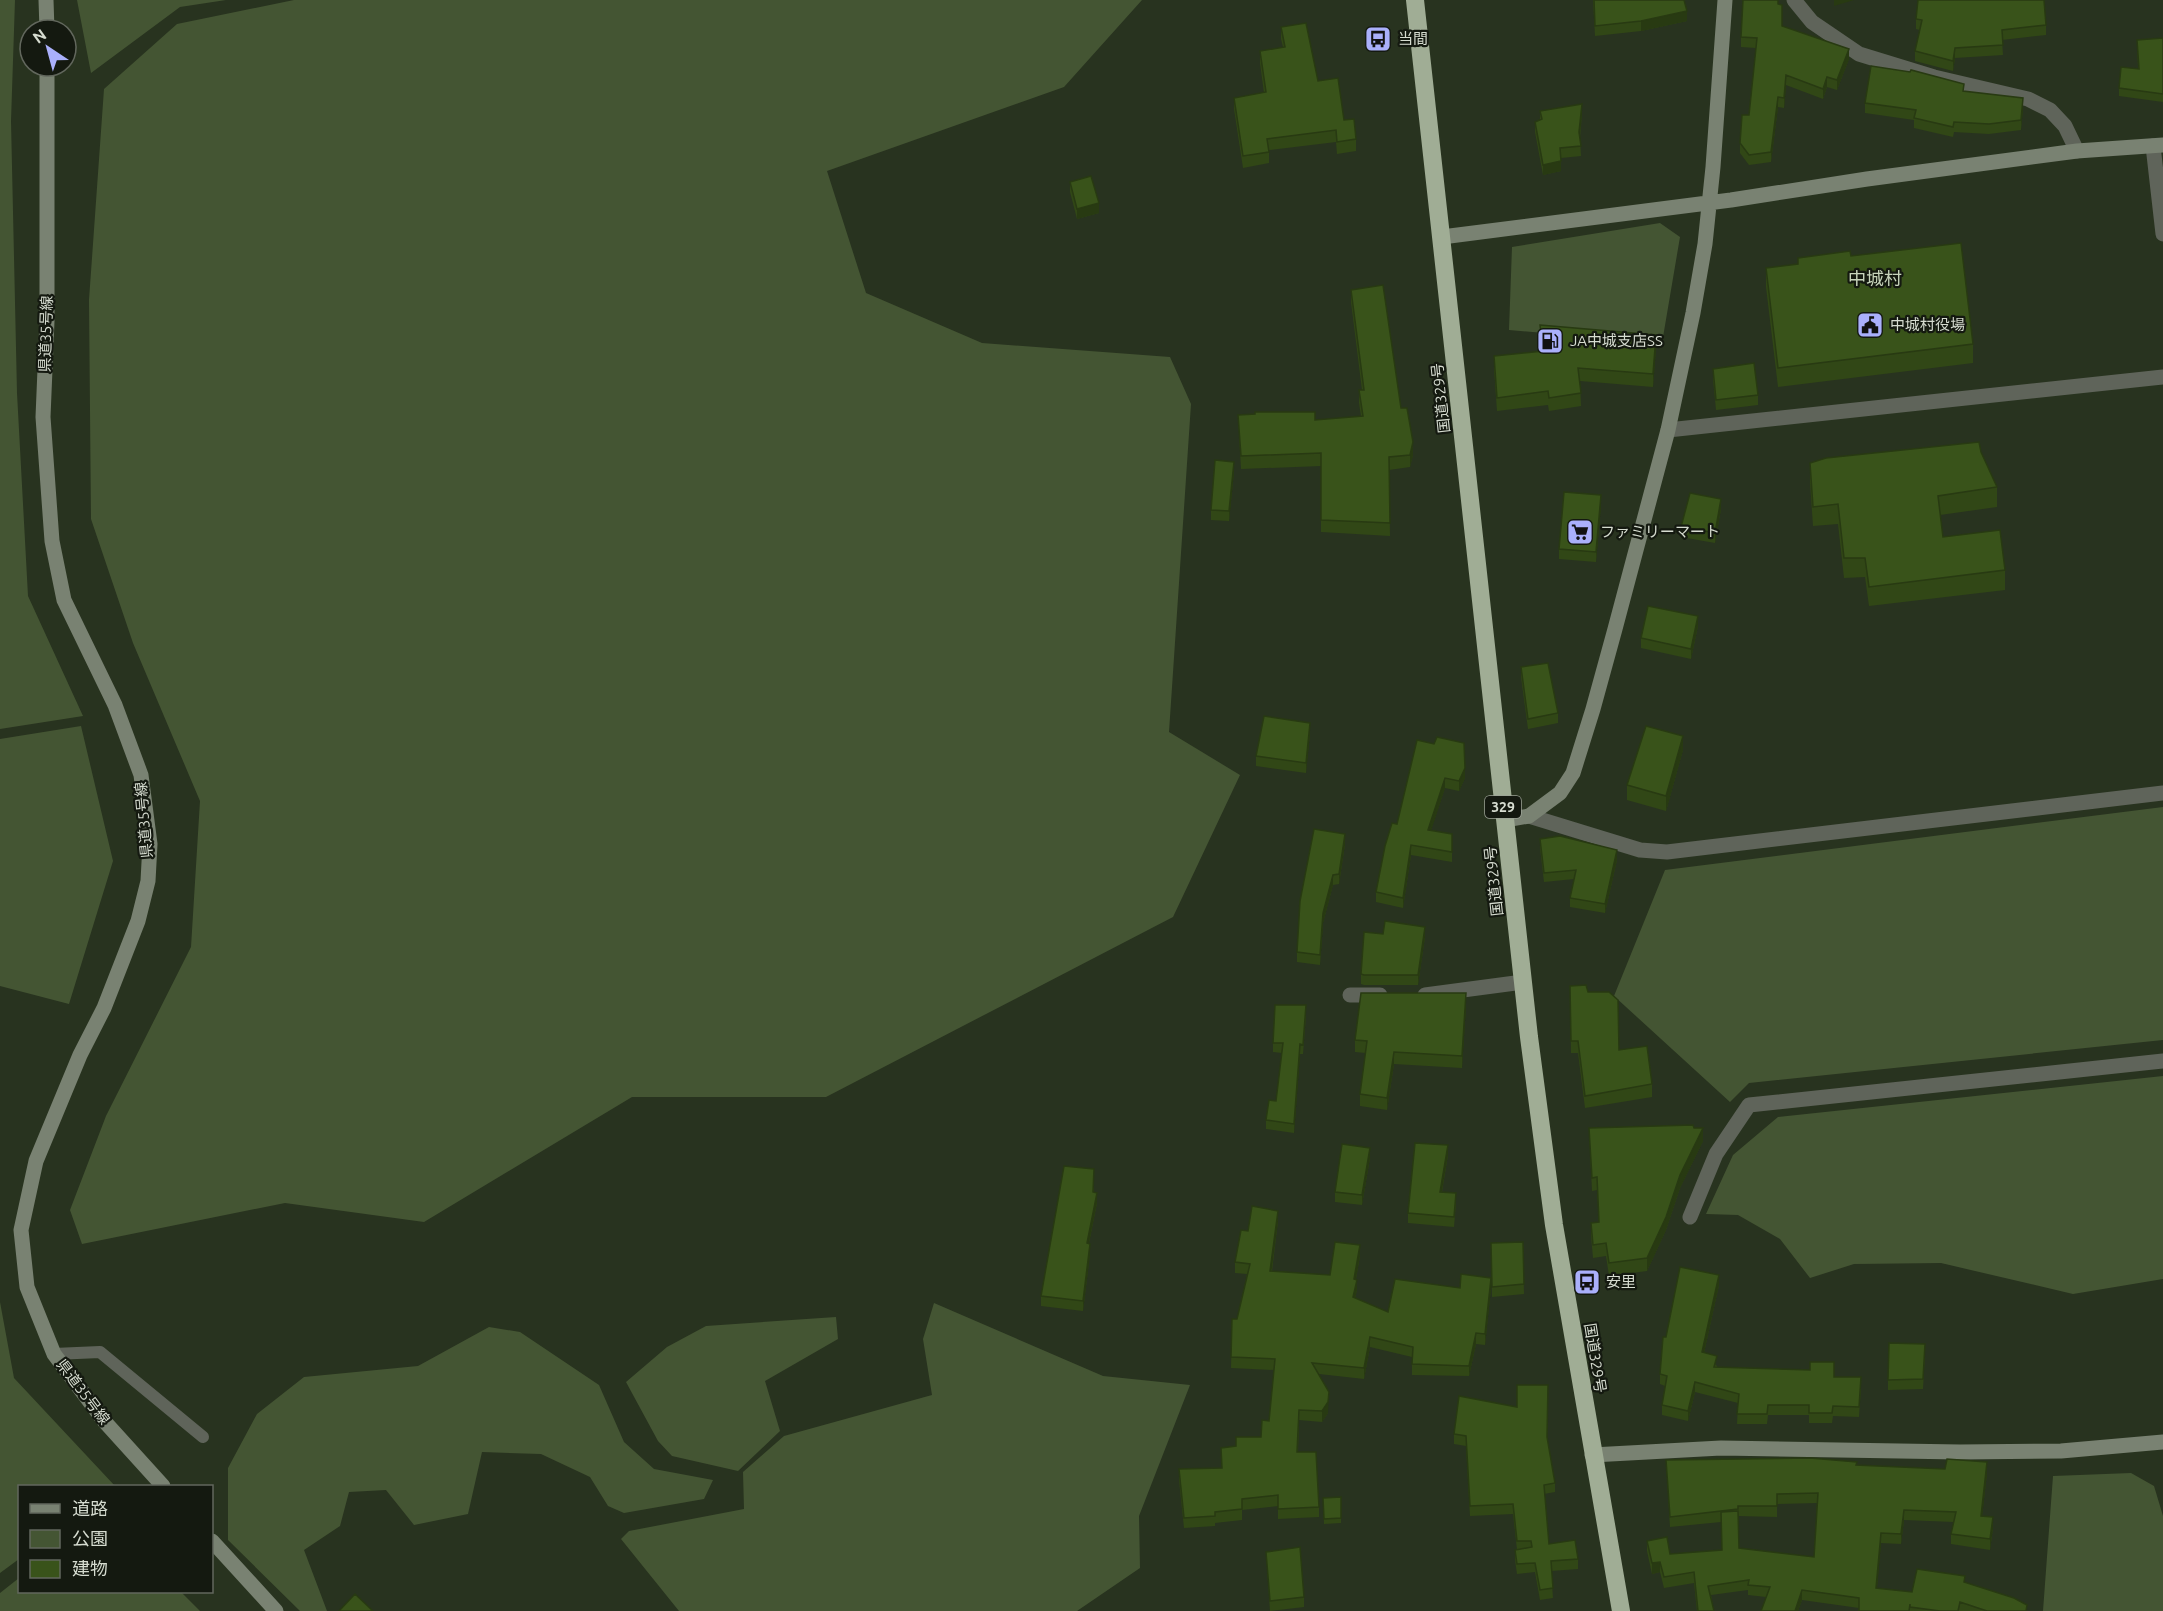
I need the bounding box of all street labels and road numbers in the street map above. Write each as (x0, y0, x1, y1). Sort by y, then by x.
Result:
street label: 県道35号線 (36, 295, 55, 373)
street label: 国道329号 (1428, 362, 1453, 434)
street label: 県道35号線 (132, 781, 155, 859)
road number: 329 (1485, 796, 1521, 818)
street label: 国道329号 (1481, 845, 1506, 917)
street label: 国道329号 (1582, 1322, 1609, 1394)
street label: 県道35号線 (53, 1356, 113, 1428)

